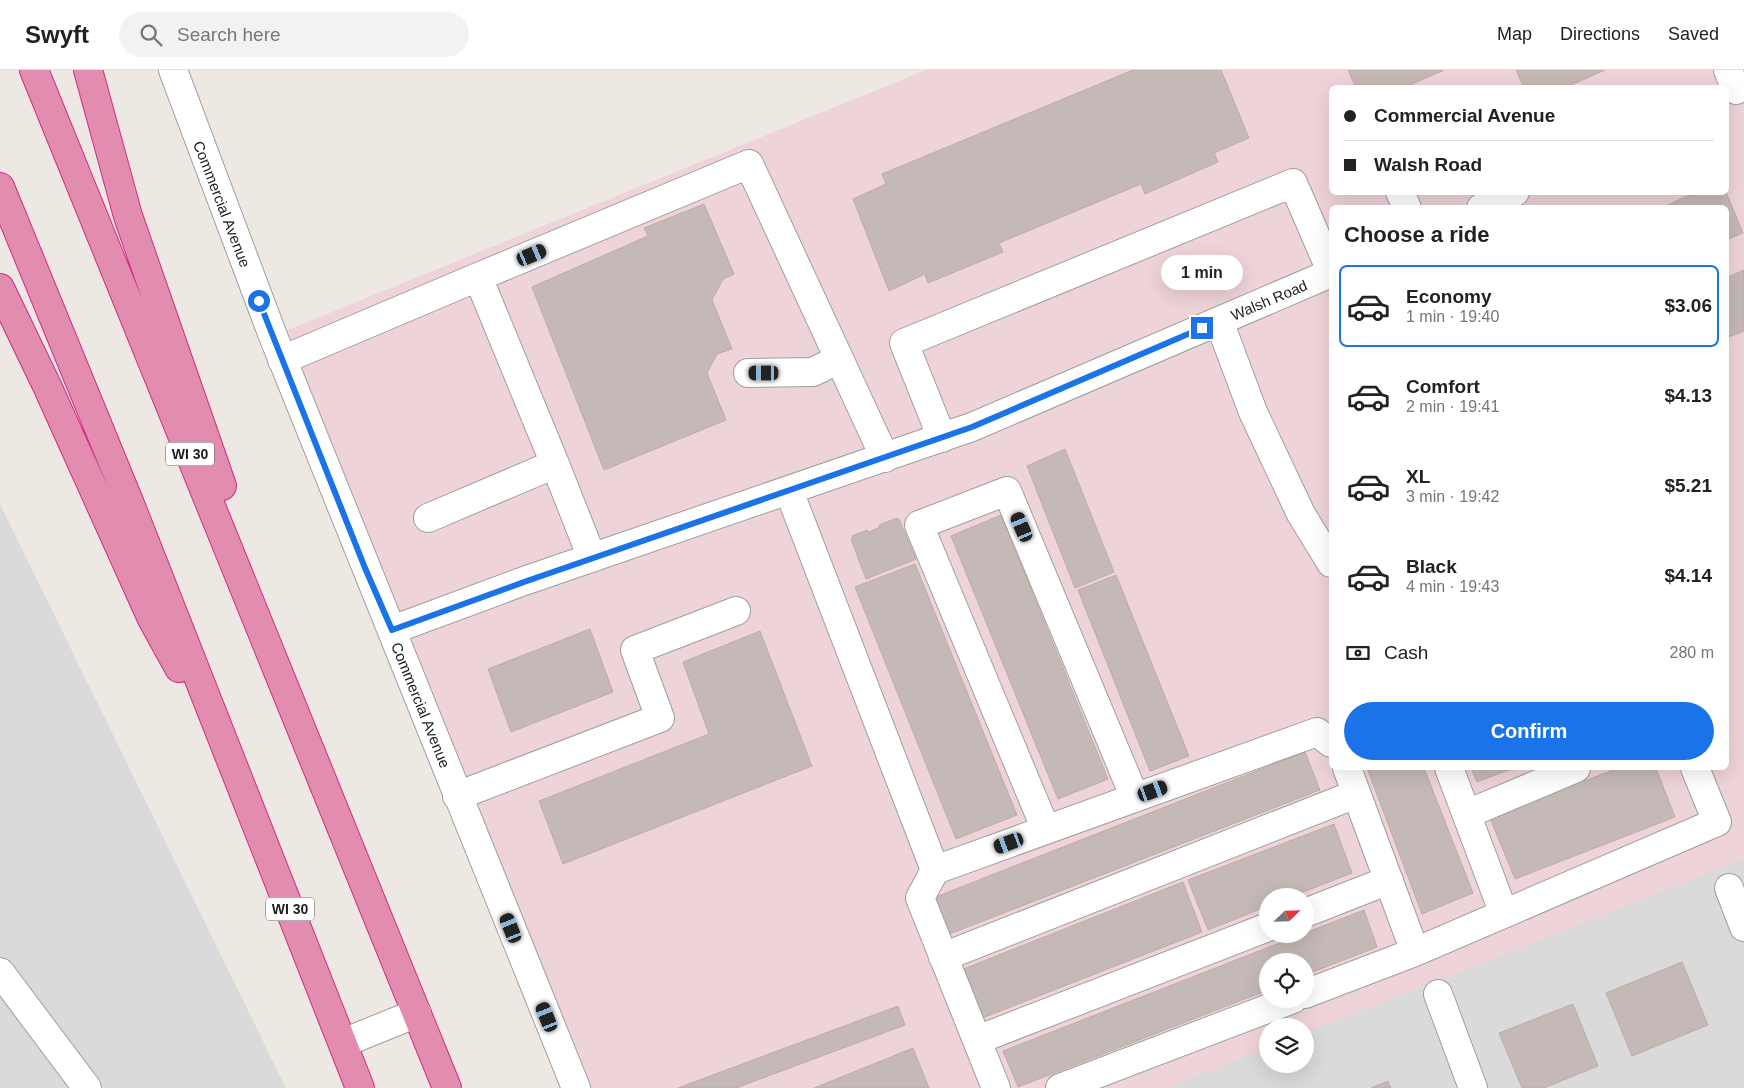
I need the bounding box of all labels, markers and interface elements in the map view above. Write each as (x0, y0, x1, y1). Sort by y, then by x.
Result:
search box (119, 12, 469, 57)
text: Swyft (25, 21, 89, 48)
icon: search (137, 21, 165, 49)
text: Search here (177, 24, 281, 45)
text: Map (1497, 24, 1532, 44)
text: Directions (1560, 24, 1640, 44)
text: Saved (1668, 24, 1719, 44)
text: Commercial Avenue (1374, 105, 1555, 126)
street label: Commercial Avenue (190, 138, 254, 270)
text: Walsh Road (1374, 154, 1482, 175)
text: Choose a ride (1344, 222, 1489, 247)
car (515, 242, 548, 268)
callout: 1 min (1161, 256, 1243, 290)
text: 1 min (1181, 264, 1223, 281)
street label: Walsh Road (1228, 276, 1310, 324)
icon: car (1346, 284, 1391, 329)
text: Economy (1406, 286, 1492, 307)
route start (248, 290, 270, 312)
text: $3.06 (1664, 295, 1712, 316)
text: 1 min · 19:40 (1406, 308, 1499, 325)
route end (1191, 317, 1213, 339)
car (749, 366, 779, 381)
icon: car (1346, 374, 1391, 419)
text: Comfort (1406, 376, 1480, 397)
text: $4.13 (1664, 385, 1712, 406)
text: 2 min · 19:41 (1406, 398, 1499, 415)
road number: WI 30 (166, 442, 214, 466)
icon: car (1346, 464, 1391, 509)
text: XL (1406, 466, 1430, 487)
text: $5.21 (1664, 475, 1712, 496)
text: 3 min · 19:42 (1406, 488, 1499, 505)
car (1009, 510, 1034, 544)
icon: car (1346, 554, 1391, 599)
text: Black (1406, 556, 1457, 577)
text: $4.14 (1664, 565, 1712, 586)
text: 4 min · 19:43 (1406, 578, 1499, 595)
icon: cash (1344, 639, 1372, 667)
street label: Commercial Avenue (388, 640, 454, 770)
text: Cash (1384, 642, 1428, 663)
text: 280 m (1670, 644, 1714, 661)
button: Confirm (1344, 702, 1714, 760)
car (1136, 779, 1169, 803)
car (992, 831, 1025, 855)
north arrow (1259, 888, 1314, 942)
map controls (1259, 888, 1314, 1073)
road number: WI 30 (266, 898, 314, 921)
car (498, 911, 523, 945)
button: locate (1259, 953, 1314, 1008)
car (534, 1000, 559, 1034)
button: layers (1259, 1018, 1314, 1073)

